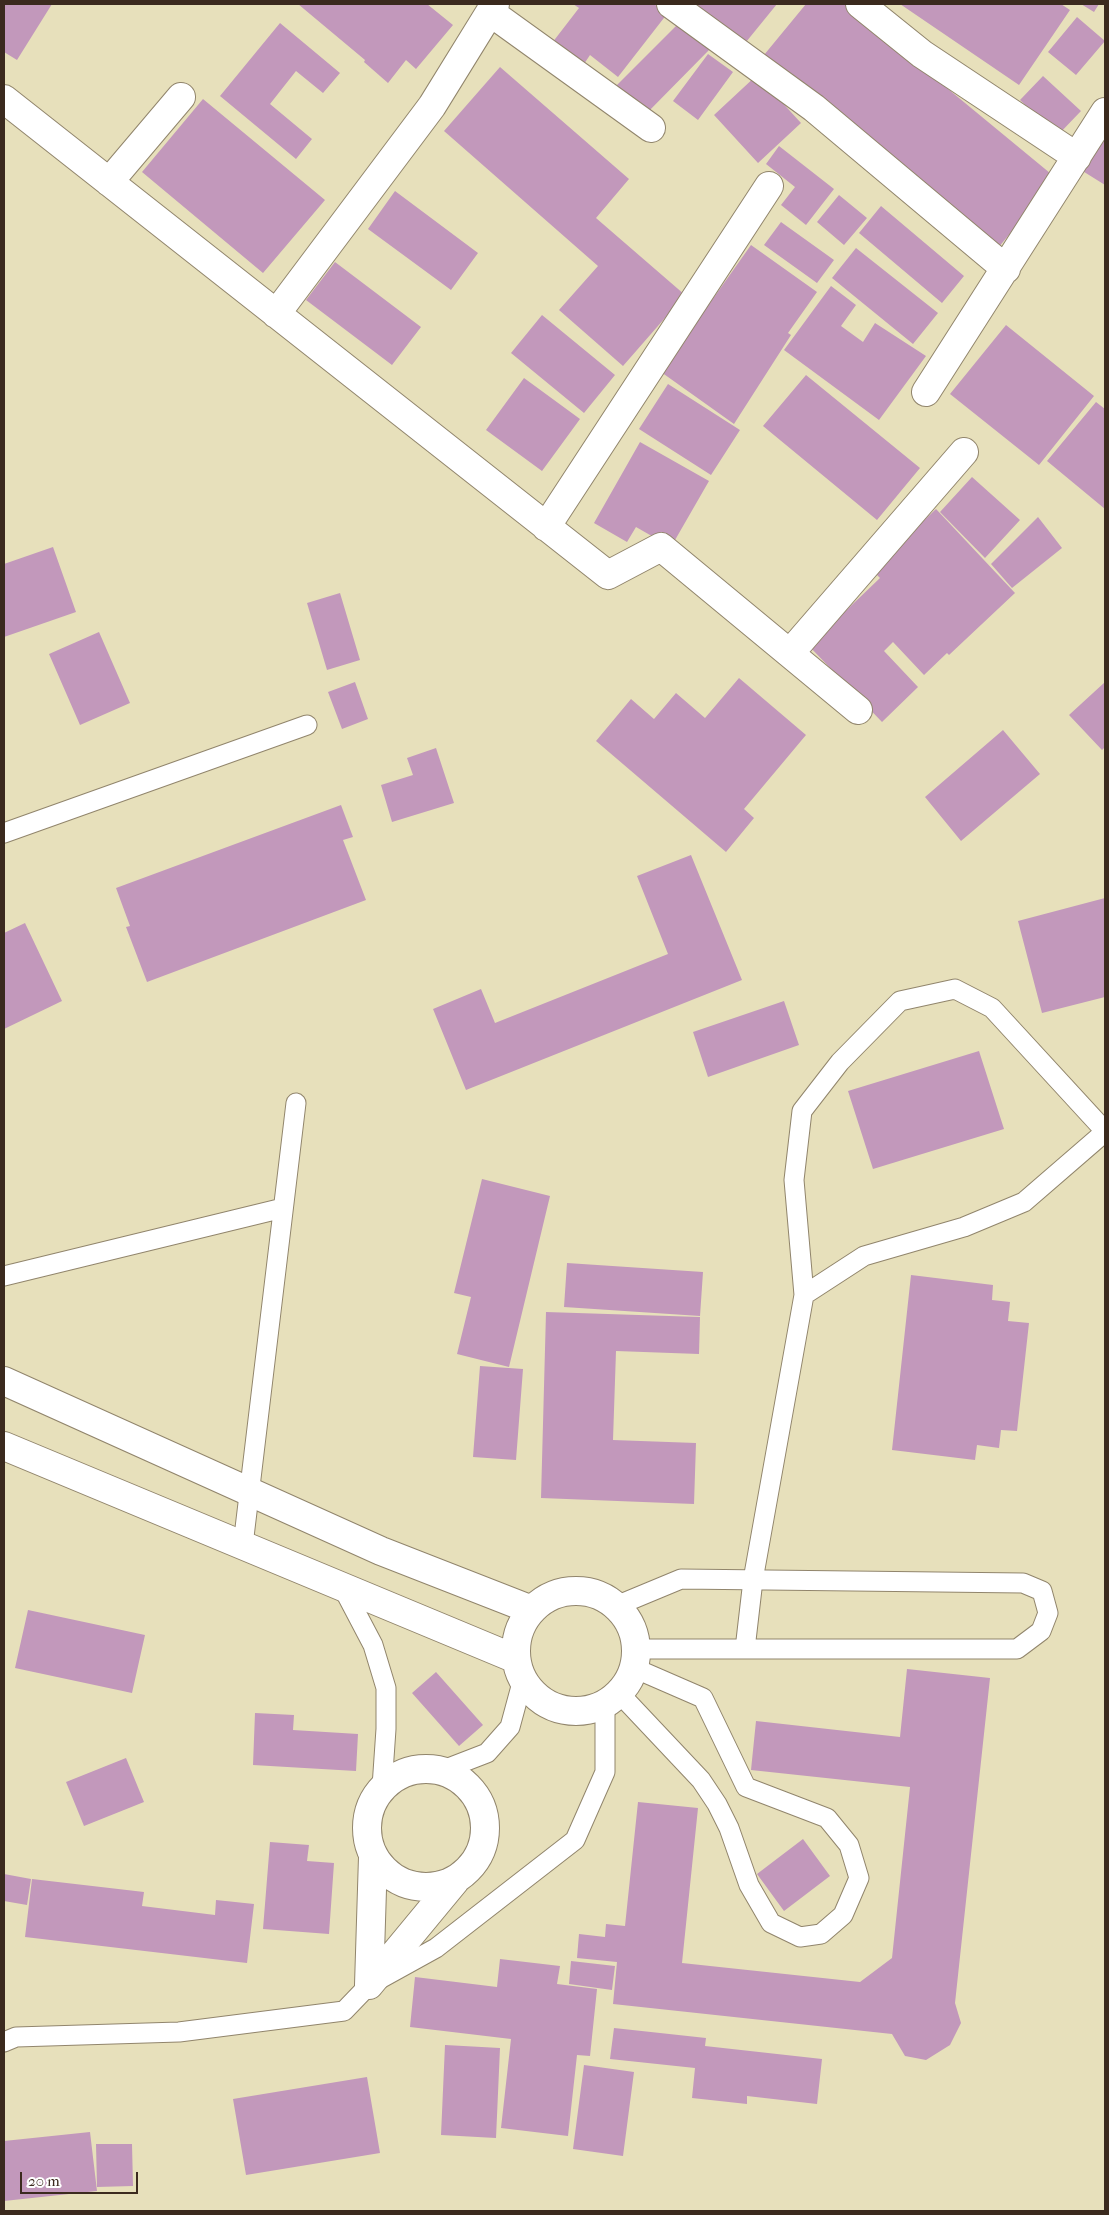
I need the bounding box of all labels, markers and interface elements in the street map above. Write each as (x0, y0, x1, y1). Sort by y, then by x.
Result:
scale bar (22, 2162, 140, 2194)
text: 20 m (28, 2172, 60, 2190)

